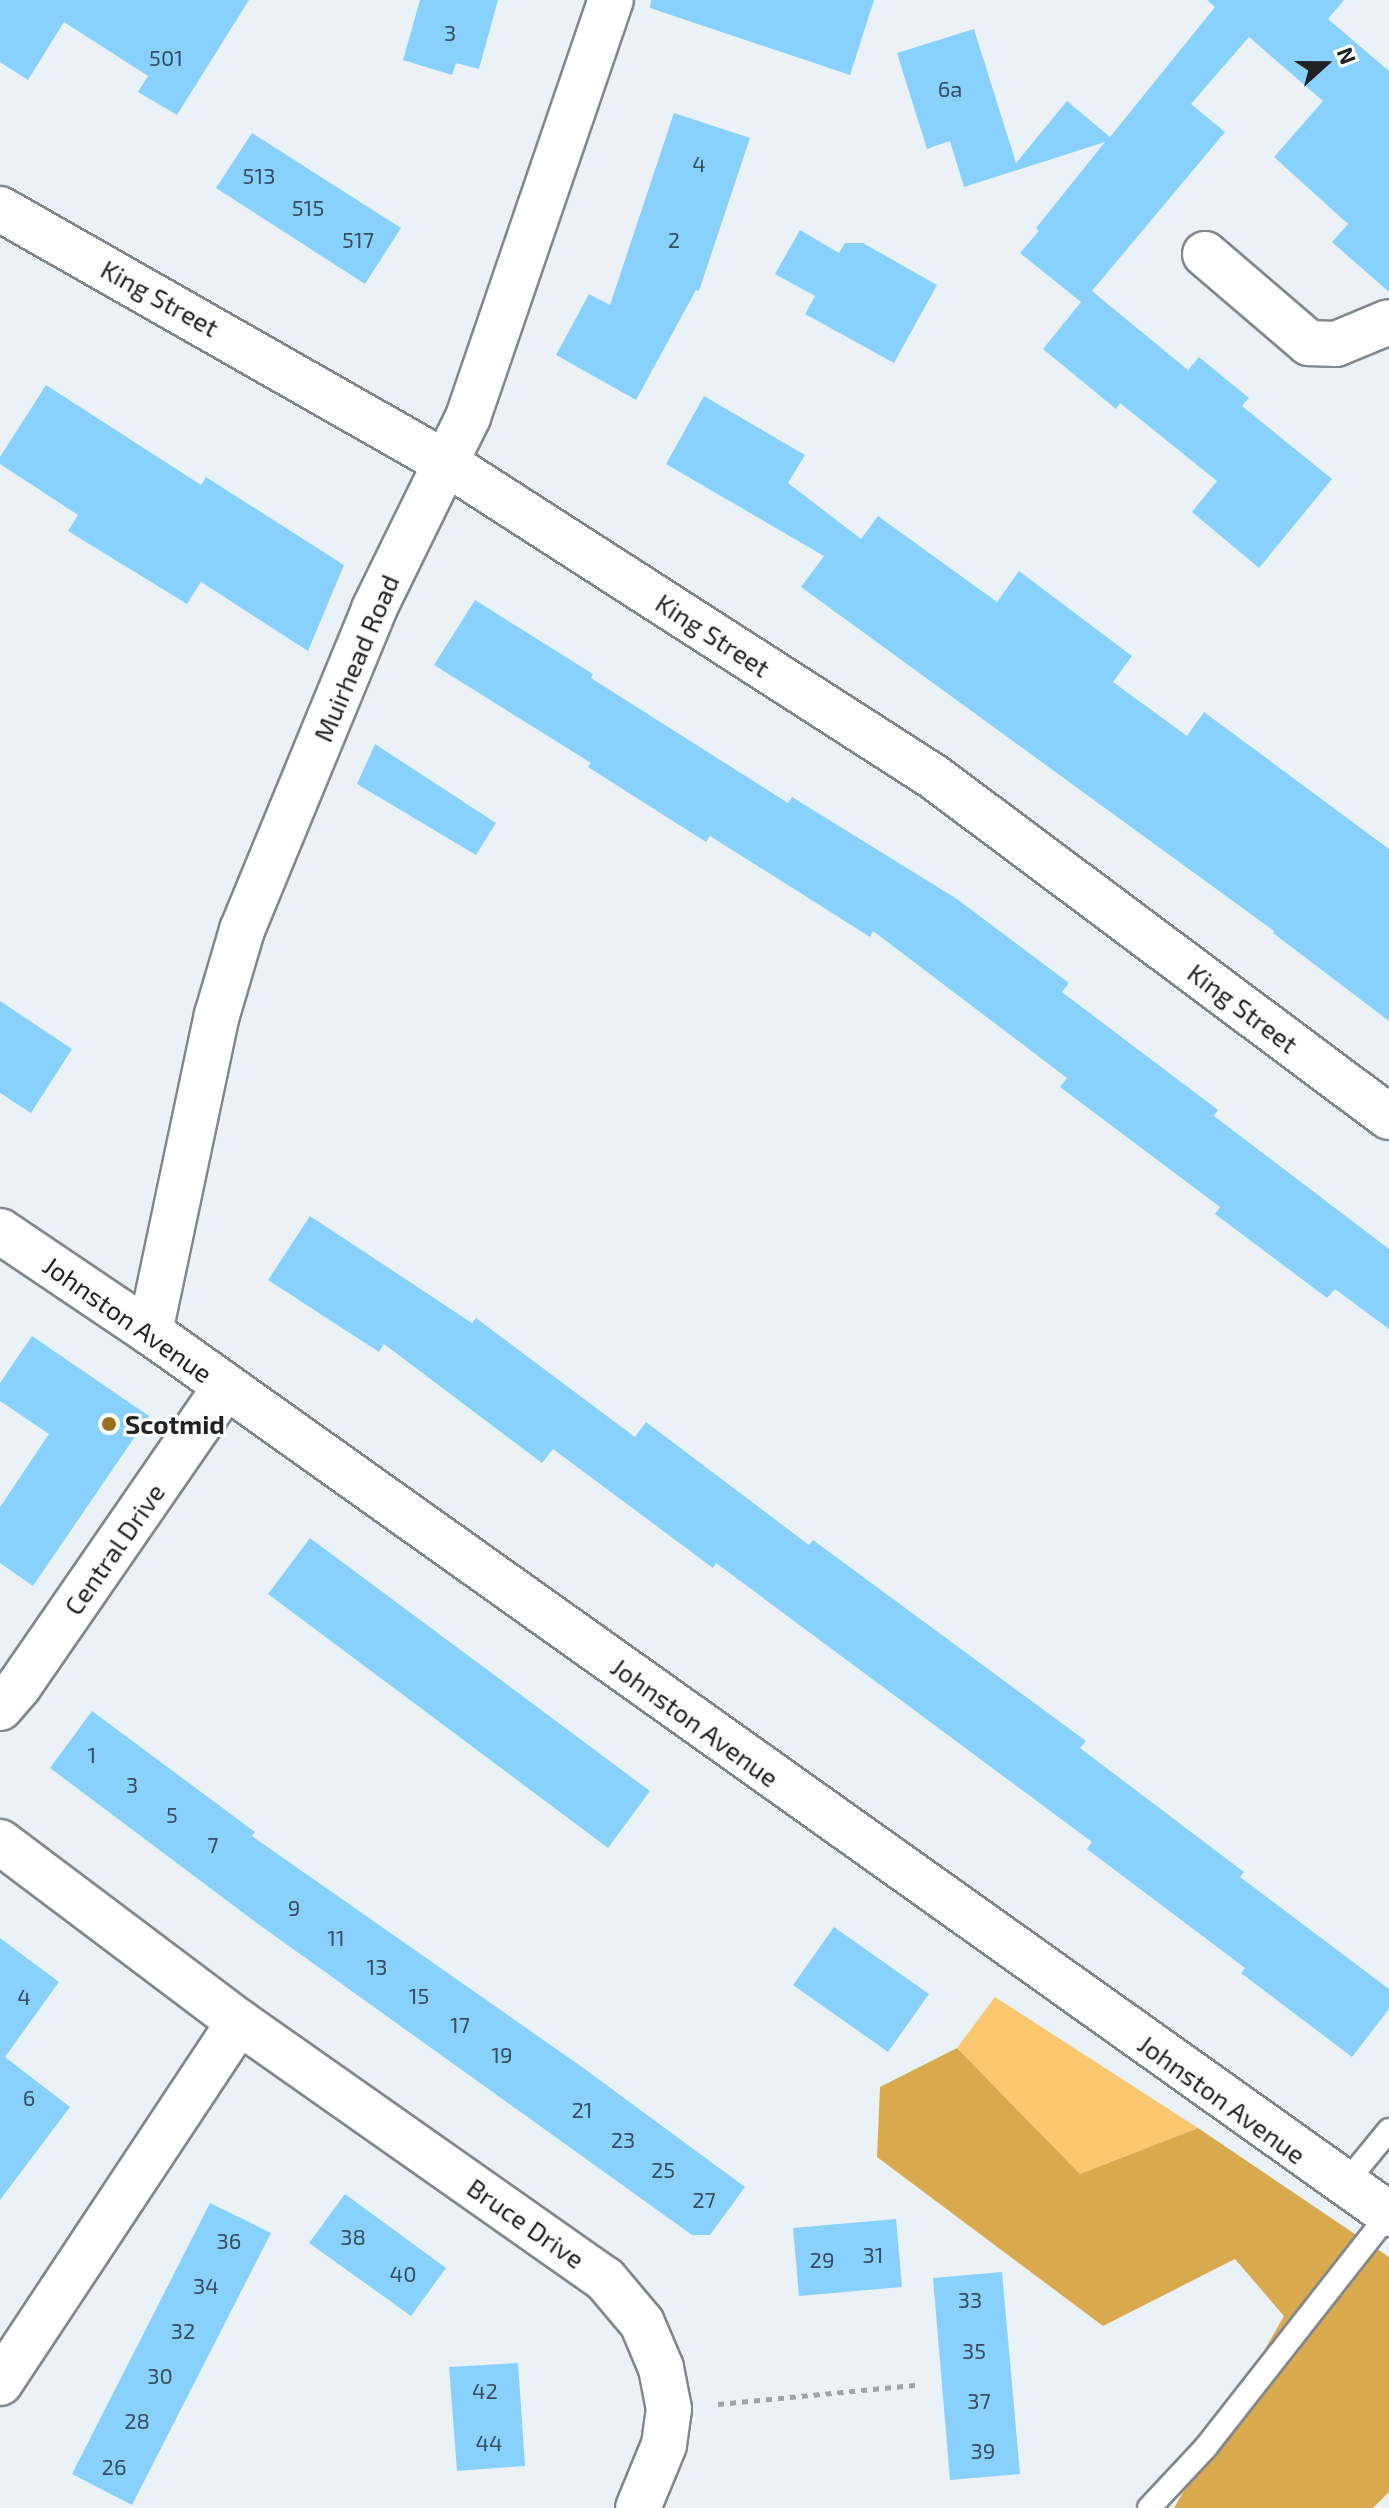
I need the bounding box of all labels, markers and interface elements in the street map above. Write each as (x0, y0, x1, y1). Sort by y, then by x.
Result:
house number: 3 (444, 20, 456, 46)
north arrow (1285, 24, 1365, 104)
text: N (1332, 43, 1362, 67)
house number: 501 (149, 45, 183, 71)
house number: 6a (938, 76, 962, 102)
house number: 4 (692, 151, 706, 177)
house number: 513 (243, 163, 275, 189)
house number: 515 (292, 195, 324, 221)
house number: 517 (342, 227, 374, 253)
house number: 2 (668, 227, 680, 253)
street label: King Street (96, 253, 224, 343)
street label: Muirhead Road (307, 570, 405, 746)
street label: King Street (650, 587, 776, 683)
street label: King Street (1182, 957, 1304, 1059)
street label: Johnston Avenue (37, 1249, 219, 1389)
place label: Scotmid (125, 1408, 225, 1440)
marker: Scotmid (100, 1415, 118, 1433)
street label: Central Drive (57, 1477, 171, 1621)
street label: Johnston Avenue (605, 1651, 785, 1793)
house number: 1 (88, 1742, 96, 1768)
house number: 3 (126, 1772, 138, 1798)
house number: 5 (166, 1802, 178, 1828)
house number: 7 (207, 1832, 219, 1858)
house number: 9 (288, 1895, 300, 1921)
house number: 11 (327, 1925, 345, 1951)
house number: 13 (367, 1954, 387, 1980)
house number: 15 (409, 1983, 429, 2009)
house number: 4 (17, 1984, 31, 2010)
house number: 17 (450, 2012, 470, 2038)
street label: Johnston Avenue (1132, 2028, 1312, 2170)
house number: 19 (491, 2042, 513, 2068)
house number: 6 (23, 2085, 35, 2111)
house number: 21 (571, 2097, 593, 2123)
house number: 23 (611, 2127, 635, 2153)
house number: 25 (651, 2157, 675, 2183)
street label: Bruce Drive (462, 2171, 590, 2275)
house number: 27 (692, 2187, 716, 2213)
house number: 38 (340, 2224, 366, 2250)
house number: 36 (217, 2228, 241, 2254)
house number: 31 (863, 2242, 883, 2268)
house number: 29 (810, 2247, 834, 2273)
house number: 40 (390, 2261, 416, 2287)
house number: 34 (193, 2273, 219, 2299)
house number: 33 (958, 2287, 982, 2313)
house number: 32 (171, 2318, 195, 2344)
house number: 35 (962, 2338, 986, 2364)
house number: 30 (147, 2363, 173, 2389)
house number: 42 (472, 2378, 498, 2404)
house number: 37 (967, 2388, 991, 2414)
house number: 28 (124, 2408, 150, 2434)
house number: 44 (475, 2430, 503, 2456)
house number: 39 (971, 2438, 995, 2464)
house number: 26 (102, 2454, 126, 2480)

